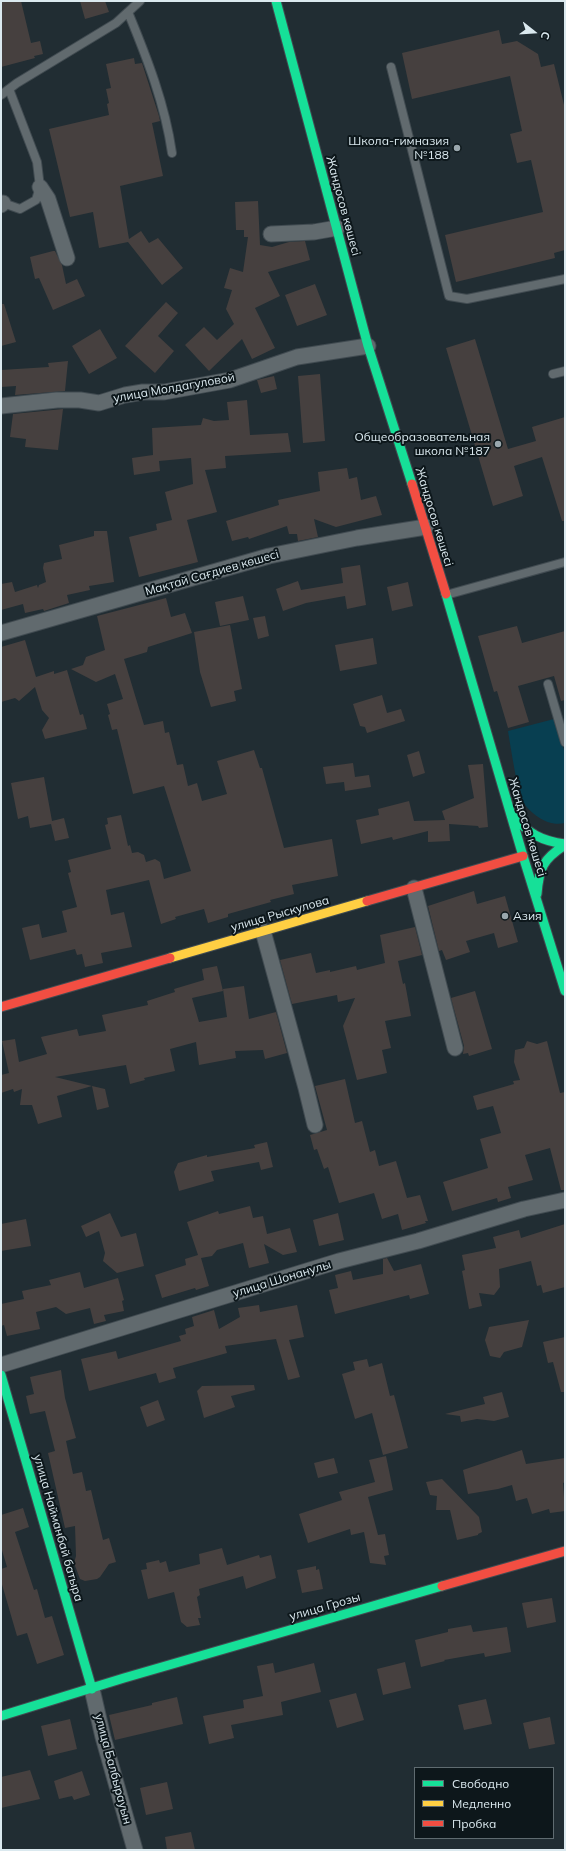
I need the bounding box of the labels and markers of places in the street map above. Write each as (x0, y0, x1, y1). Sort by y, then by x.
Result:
place label: Школа-гимназия №188 (348, 134, 449, 162)
marker: Школа-гимназия №188 (452, 143, 462, 153)
place label: Общеобразовательная школа №187 (355, 430, 490, 458)
marker: Общеобразовательная школа №187 (493, 439, 503, 449)
place label: Азия (513, 909, 542, 923)
marker: Азия (500, 911, 510, 921)

